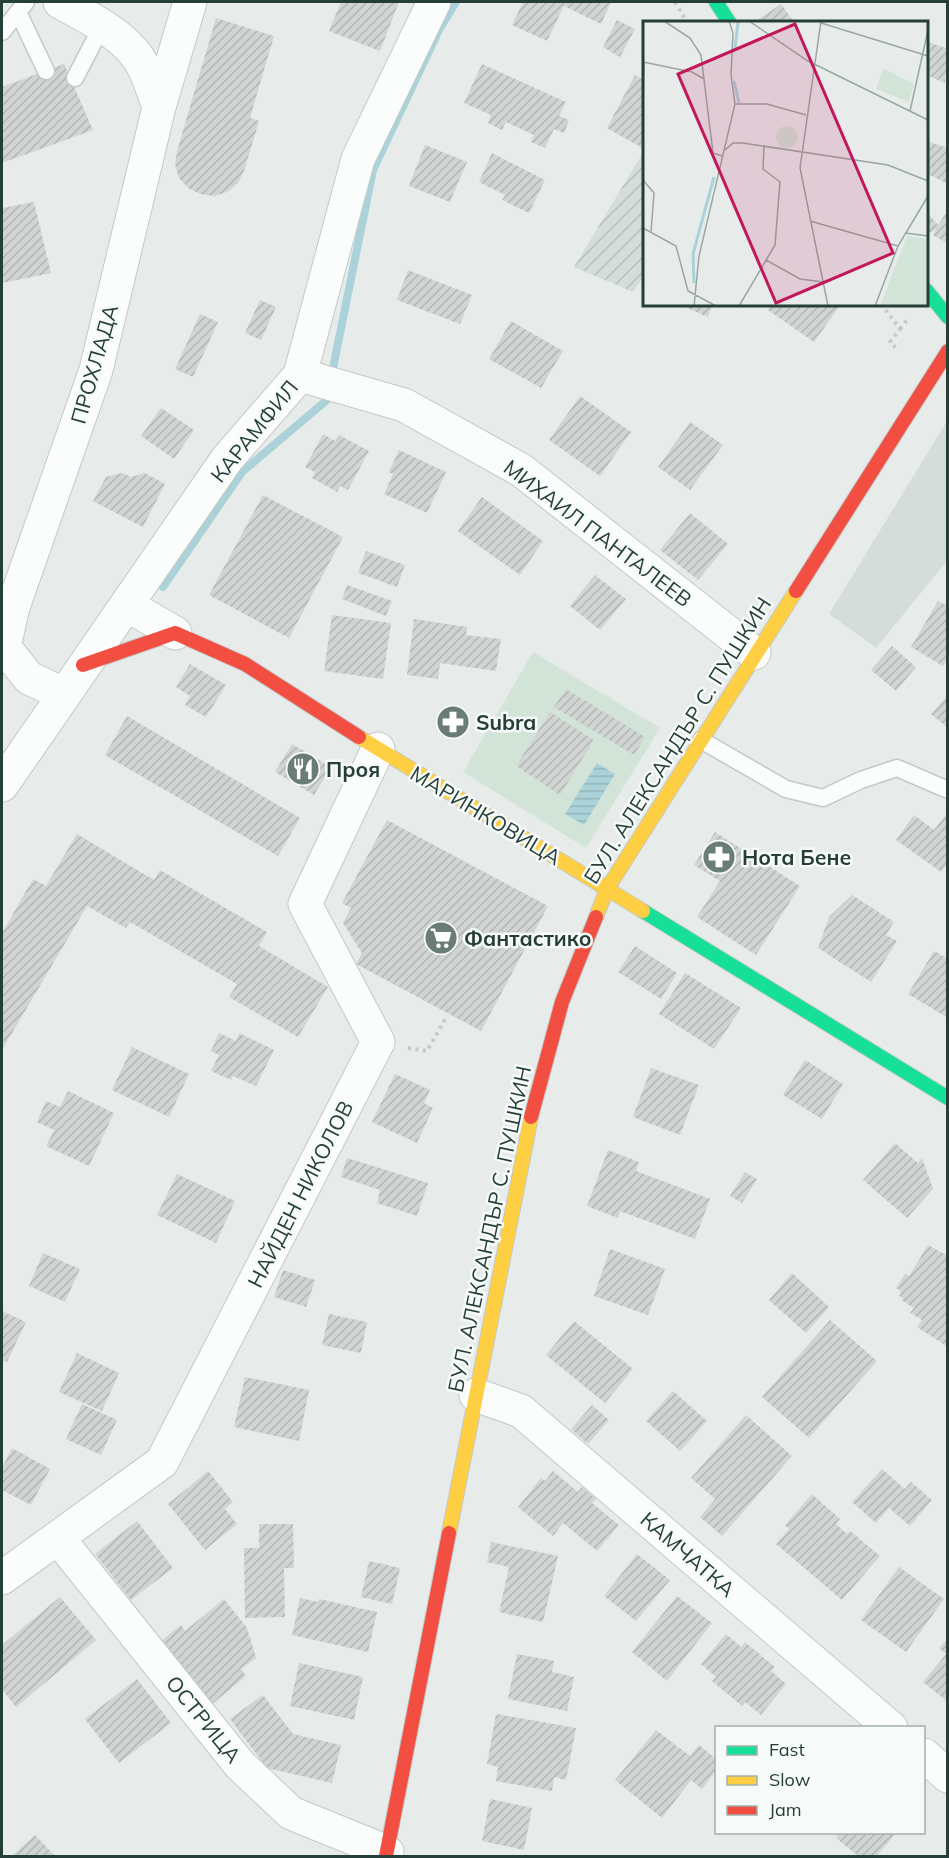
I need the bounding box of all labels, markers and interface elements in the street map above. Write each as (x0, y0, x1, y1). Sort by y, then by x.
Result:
inset map (643, 21, 928, 306)
street label: ПРОХЛАДА (65, 301, 124, 427)
street label: КАРАМФИЛ (205, 375, 303, 487)
street label: МИХАИЛ ПАНТАЛЕЕВ (499, 454, 697, 612)
street label: БУЛ. АЛЕКСАНДЪР С. ПУШКИН (578, 592, 776, 888)
pharmacy icon: Subra (435, 704, 471, 740)
place label: Subra (476, 709, 536, 735)
restaurant icon: Проя (285, 751, 321, 787)
place label: Проя (326, 756, 380, 782)
street label: МАРИНКОВИЦА (406, 760, 566, 870)
pharmacy icon: Нота Бене (701, 839, 737, 875)
place label: Нота Бене (742, 844, 851, 870)
supermarket icon: Фантастико (423, 920, 459, 956)
place label: Фантастико (464, 925, 591, 951)
street label: БУЛ. АЛЕКСАНДЪР С. ПУШКИН (442, 1063, 536, 1395)
street label: НАЙДЕН НИКОЛОВ (242, 1096, 358, 1292)
street label: КАМЧАТКА (635, 1506, 741, 1602)
street label: ОСТРИЦА (161, 1670, 247, 1768)
legend (715, 1726, 925, 1834)
text: Fast (769, 1738, 805, 1761)
text: Slow (769, 1768, 811, 1791)
text: Jam (769, 1798, 802, 1821)

